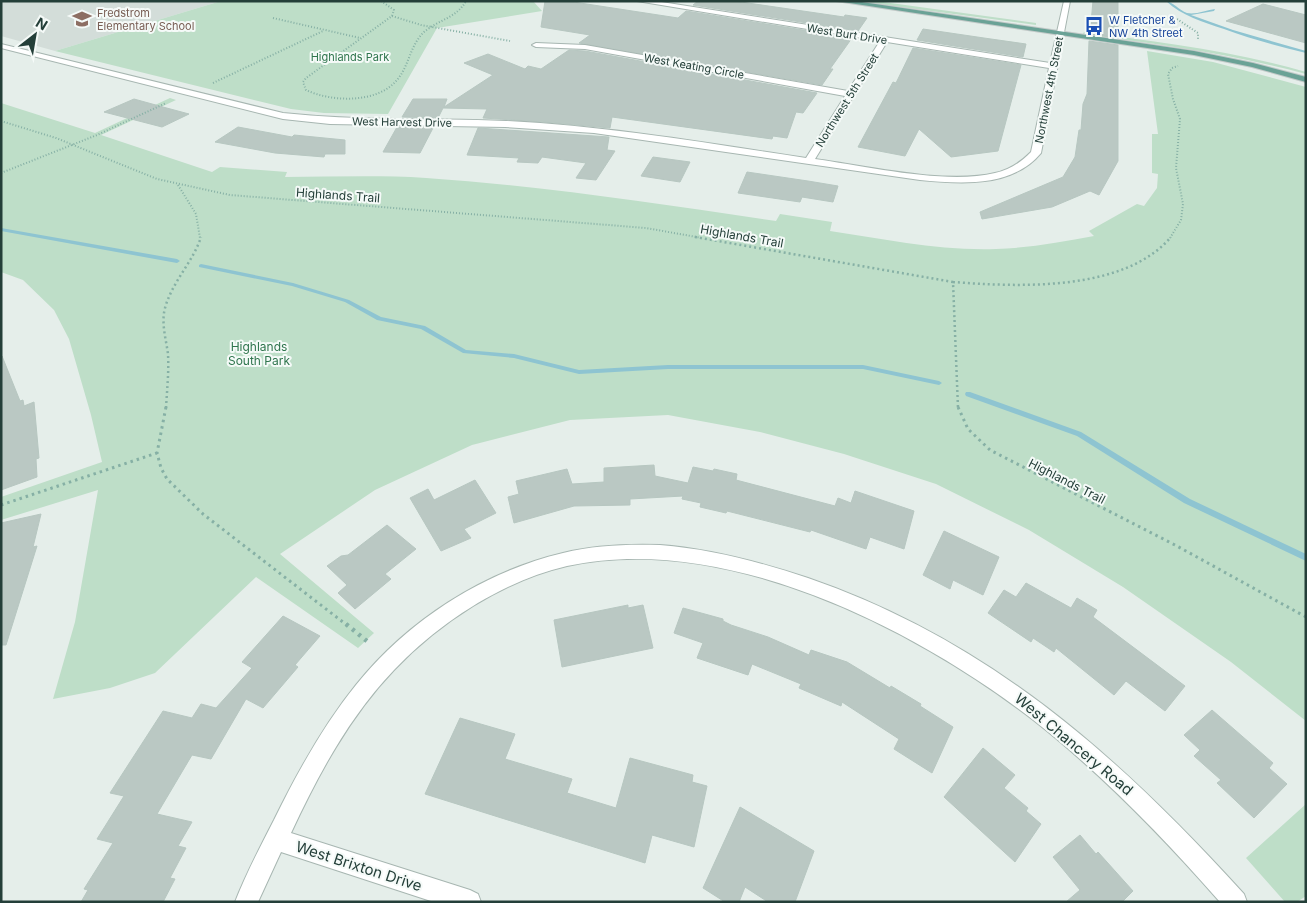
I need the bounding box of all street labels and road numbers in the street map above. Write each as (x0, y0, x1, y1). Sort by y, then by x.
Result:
street label: West Burt Drive (806, 21, 888, 47)
street label: Northwest 4th Street (1032, 35, 1066, 145)
street label: West Keating Circle (643, 50, 745, 82)
street label: Northwest 5th Street (812, 50, 882, 149)
street label: West Harvest Drive (352, 114, 452, 130)
street label: Highlands Trail (295, 185, 381, 205)
street label: Highlands Trail (699, 221, 785, 251)
street label: Highlands Trail (1026, 455, 1108, 507)
street label: West Chancery Road (1011, 689, 1137, 799)
street label: West Brixton Drive (293, 837, 425, 895)

